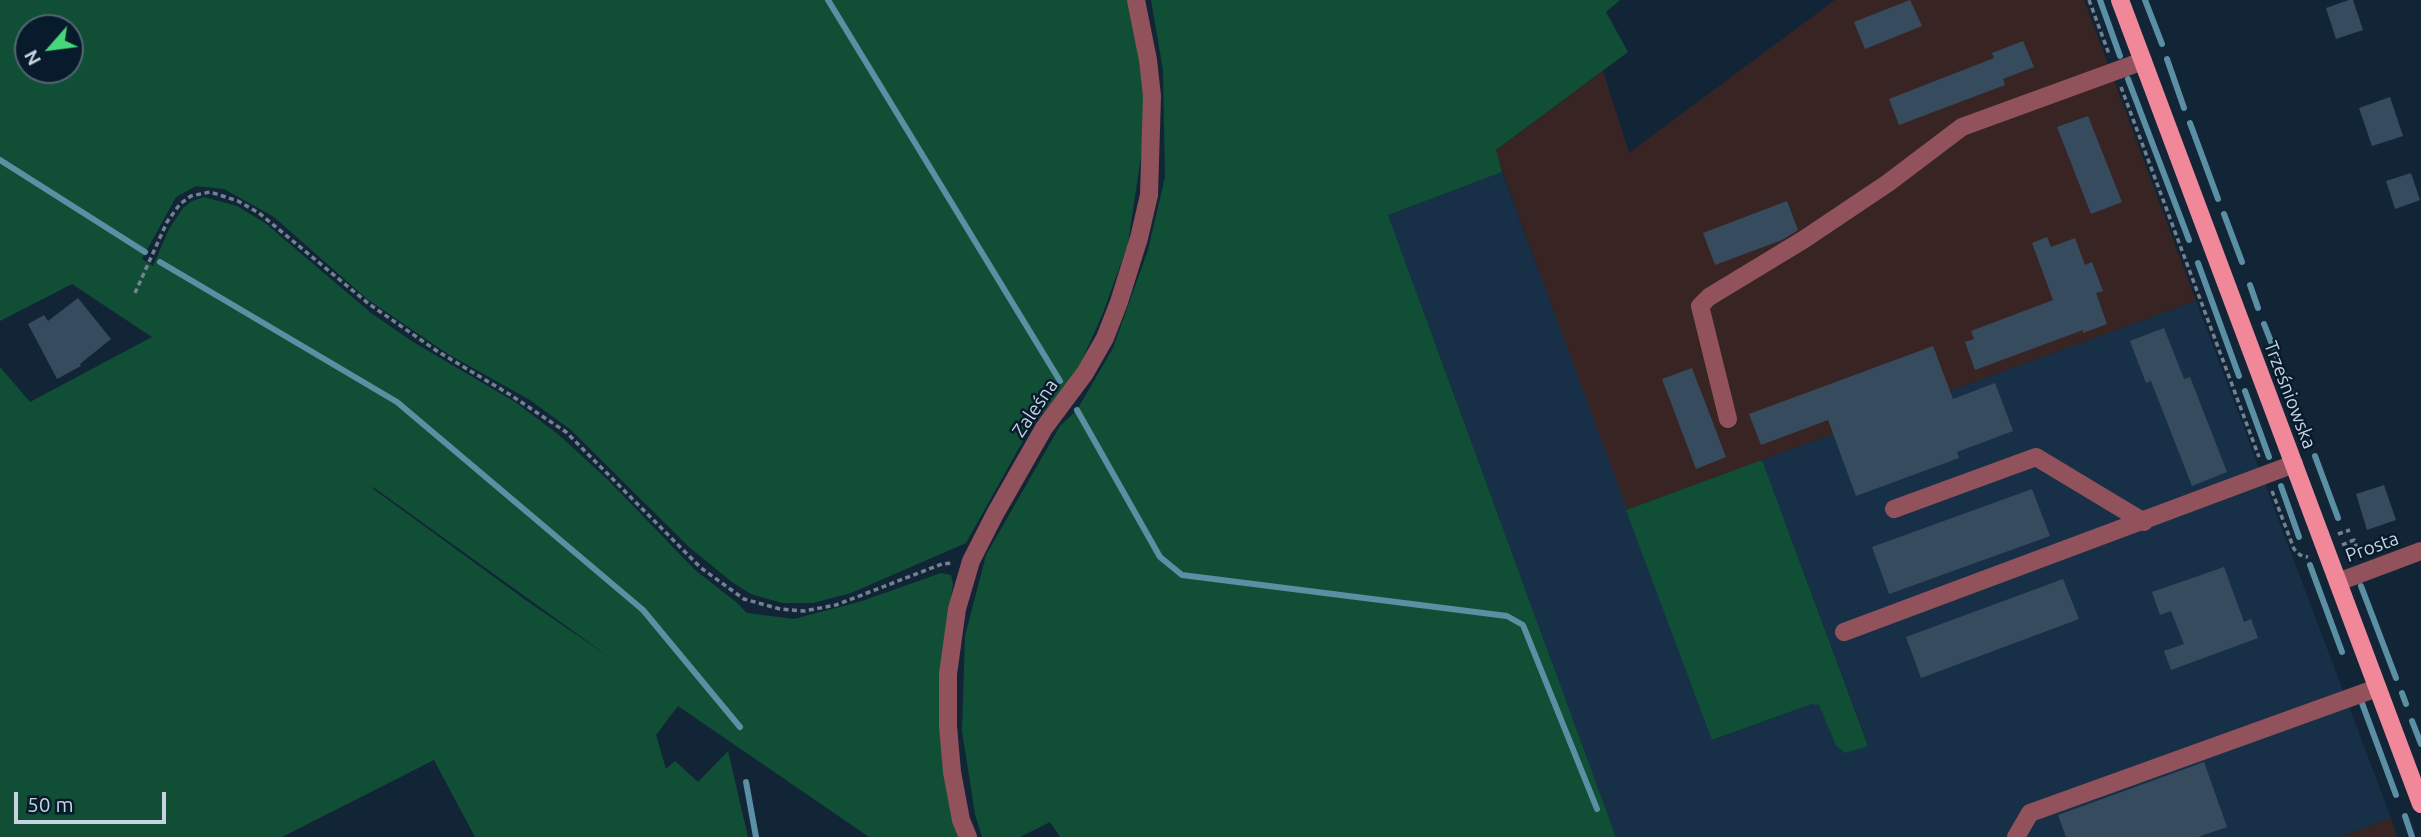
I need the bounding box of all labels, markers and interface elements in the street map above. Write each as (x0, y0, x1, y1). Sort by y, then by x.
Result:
north arrow (14, 14, 84, 84)
text: N (19, 46, 45, 69)
street label: Trześniowska (2259, 338, 2321, 452)
street label: Zaleśna (1007, 375, 1063, 441)
street label: Prosta (2342, 527, 2402, 567)
scale bar (18, 778, 170, 822)
text: 50 m (27, 792, 74, 816)

